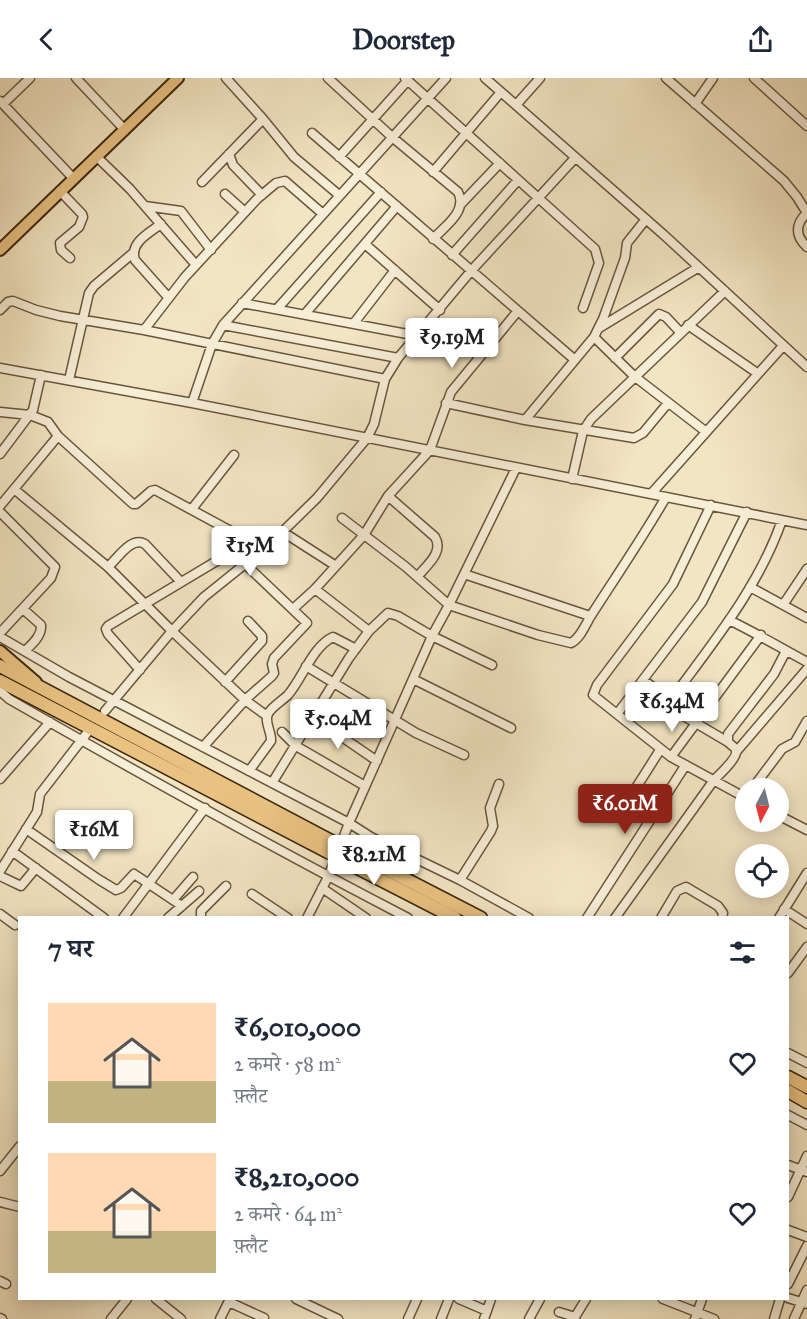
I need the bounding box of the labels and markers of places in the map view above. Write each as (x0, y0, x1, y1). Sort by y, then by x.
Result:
pin: ₹9.19M (403, 318, 501, 369)
pin: ₹15M (214, 526, 286, 577)
pin: ₹6.34M (623, 682, 721, 733)
pin: ₹5.04M (289, 699, 387, 750)
pin: ₹6.01M (576, 784, 674, 835)
pin: ₹16M (58, 810, 130, 861)
pin: ₹8.21M (325, 835, 423, 886)

